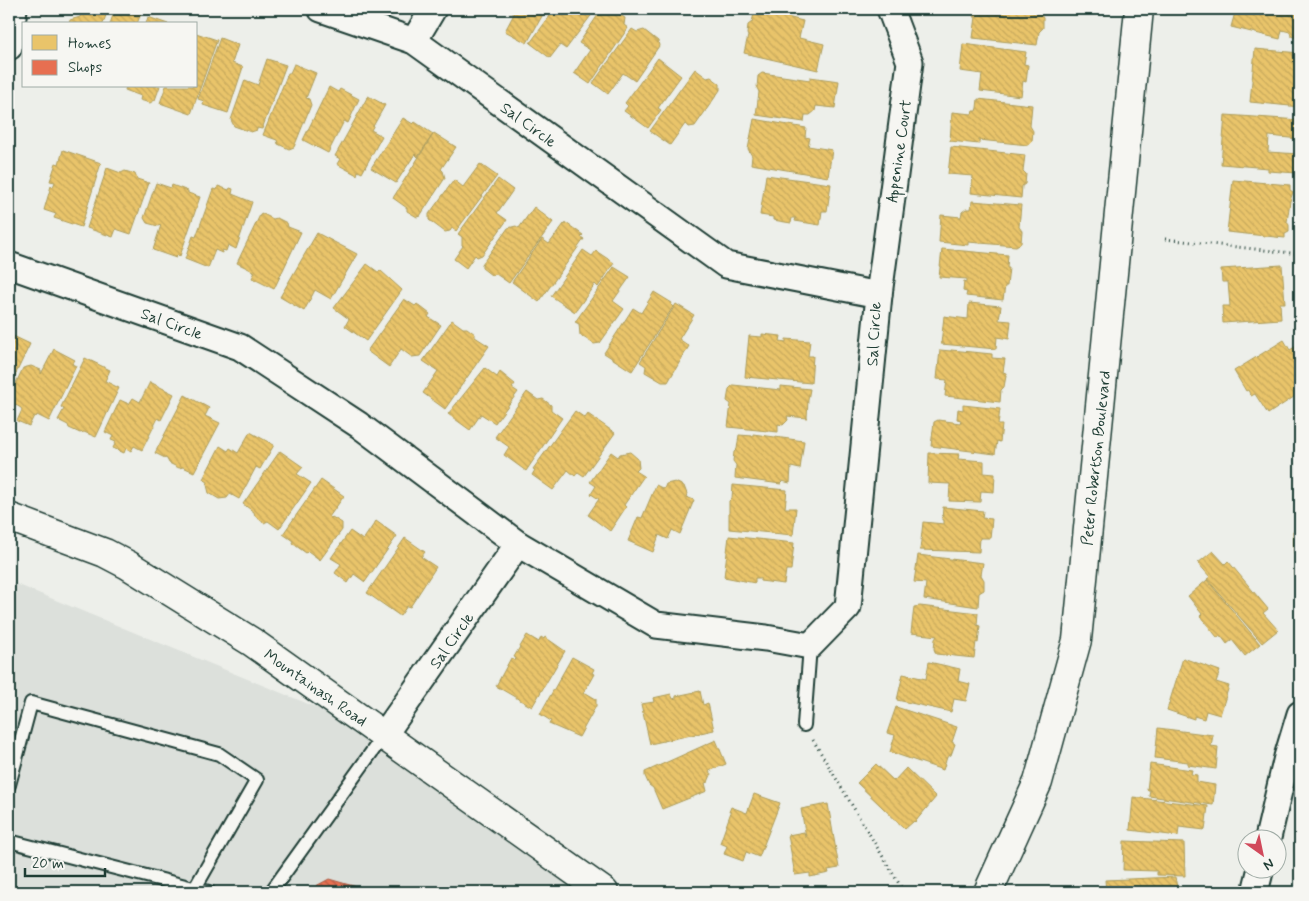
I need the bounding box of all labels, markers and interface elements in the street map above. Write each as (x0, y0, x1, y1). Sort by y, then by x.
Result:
legend (22, 22, 198, 88)
text: Homes (68, 34, 111, 54)
text: Shops (68, 58, 103, 78)
street label: Sal Circle (496, 98, 561, 153)
street label: Appenine Court (882, 98, 918, 204)
street label: Sal Circle (862, 301, 887, 367)
street label: Sal Circle (138, 304, 206, 345)
street label: Peter Robertson Boulevard (1077, 370, 1116, 547)
street label: Sal Circle (425, 608, 480, 673)
street label: Mountainash Road (259, 645, 371, 732)
north arrow (1236, 828, 1286, 878)
scale bar (25, 846, 105, 878)
text: 20 m (32, 854, 64, 874)
text: N (1260, 854, 1277, 874)

